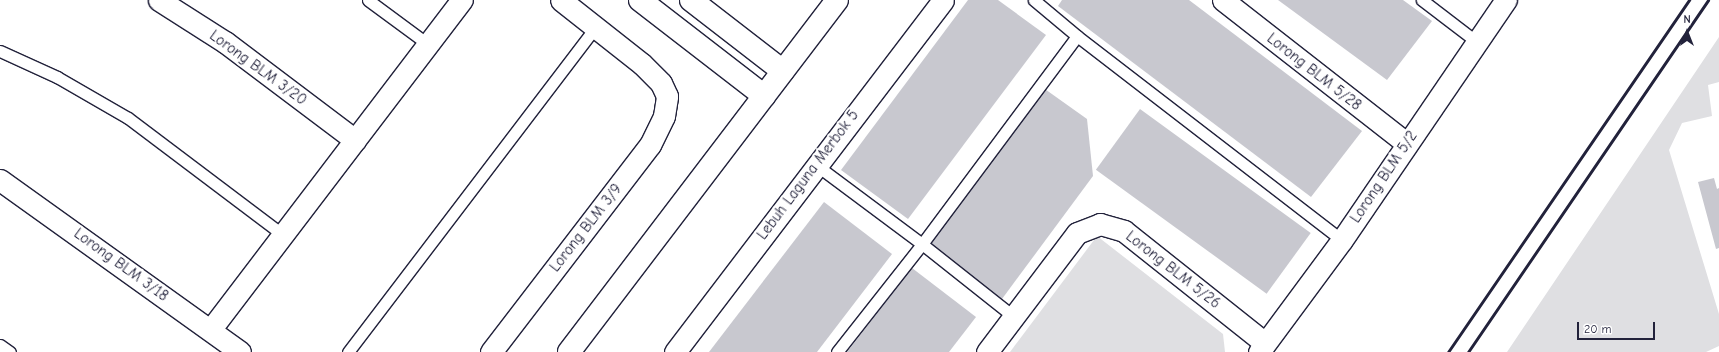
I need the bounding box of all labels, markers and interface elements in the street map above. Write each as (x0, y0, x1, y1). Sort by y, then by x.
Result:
north arrow (1667, 12, 1707, 52)
text: N (1683, 13, 1691, 26)
street label: Lorong BLM 3/20 (206, 27, 310, 109)
street label: Lorong BLM 5/28 (1263, 30, 1365, 114)
street label: Lebuh Laguna Merbok 5 (753, 107, 863, 243)
street label: Lorong BLM 5/2 (1347, 128, 1421, 226)
street label: Lorong BLM 3/9 (546, 180, 626, 276)
street label: Lorong BLM 3/18 (70, 225, 172, 305)
street label: Lorong BLM 5/26 (1122, 227, 1224, 313)
scale bar (1579, 314, 1657, 340)
text: 20 m (1584, 322, 1612, 336)

